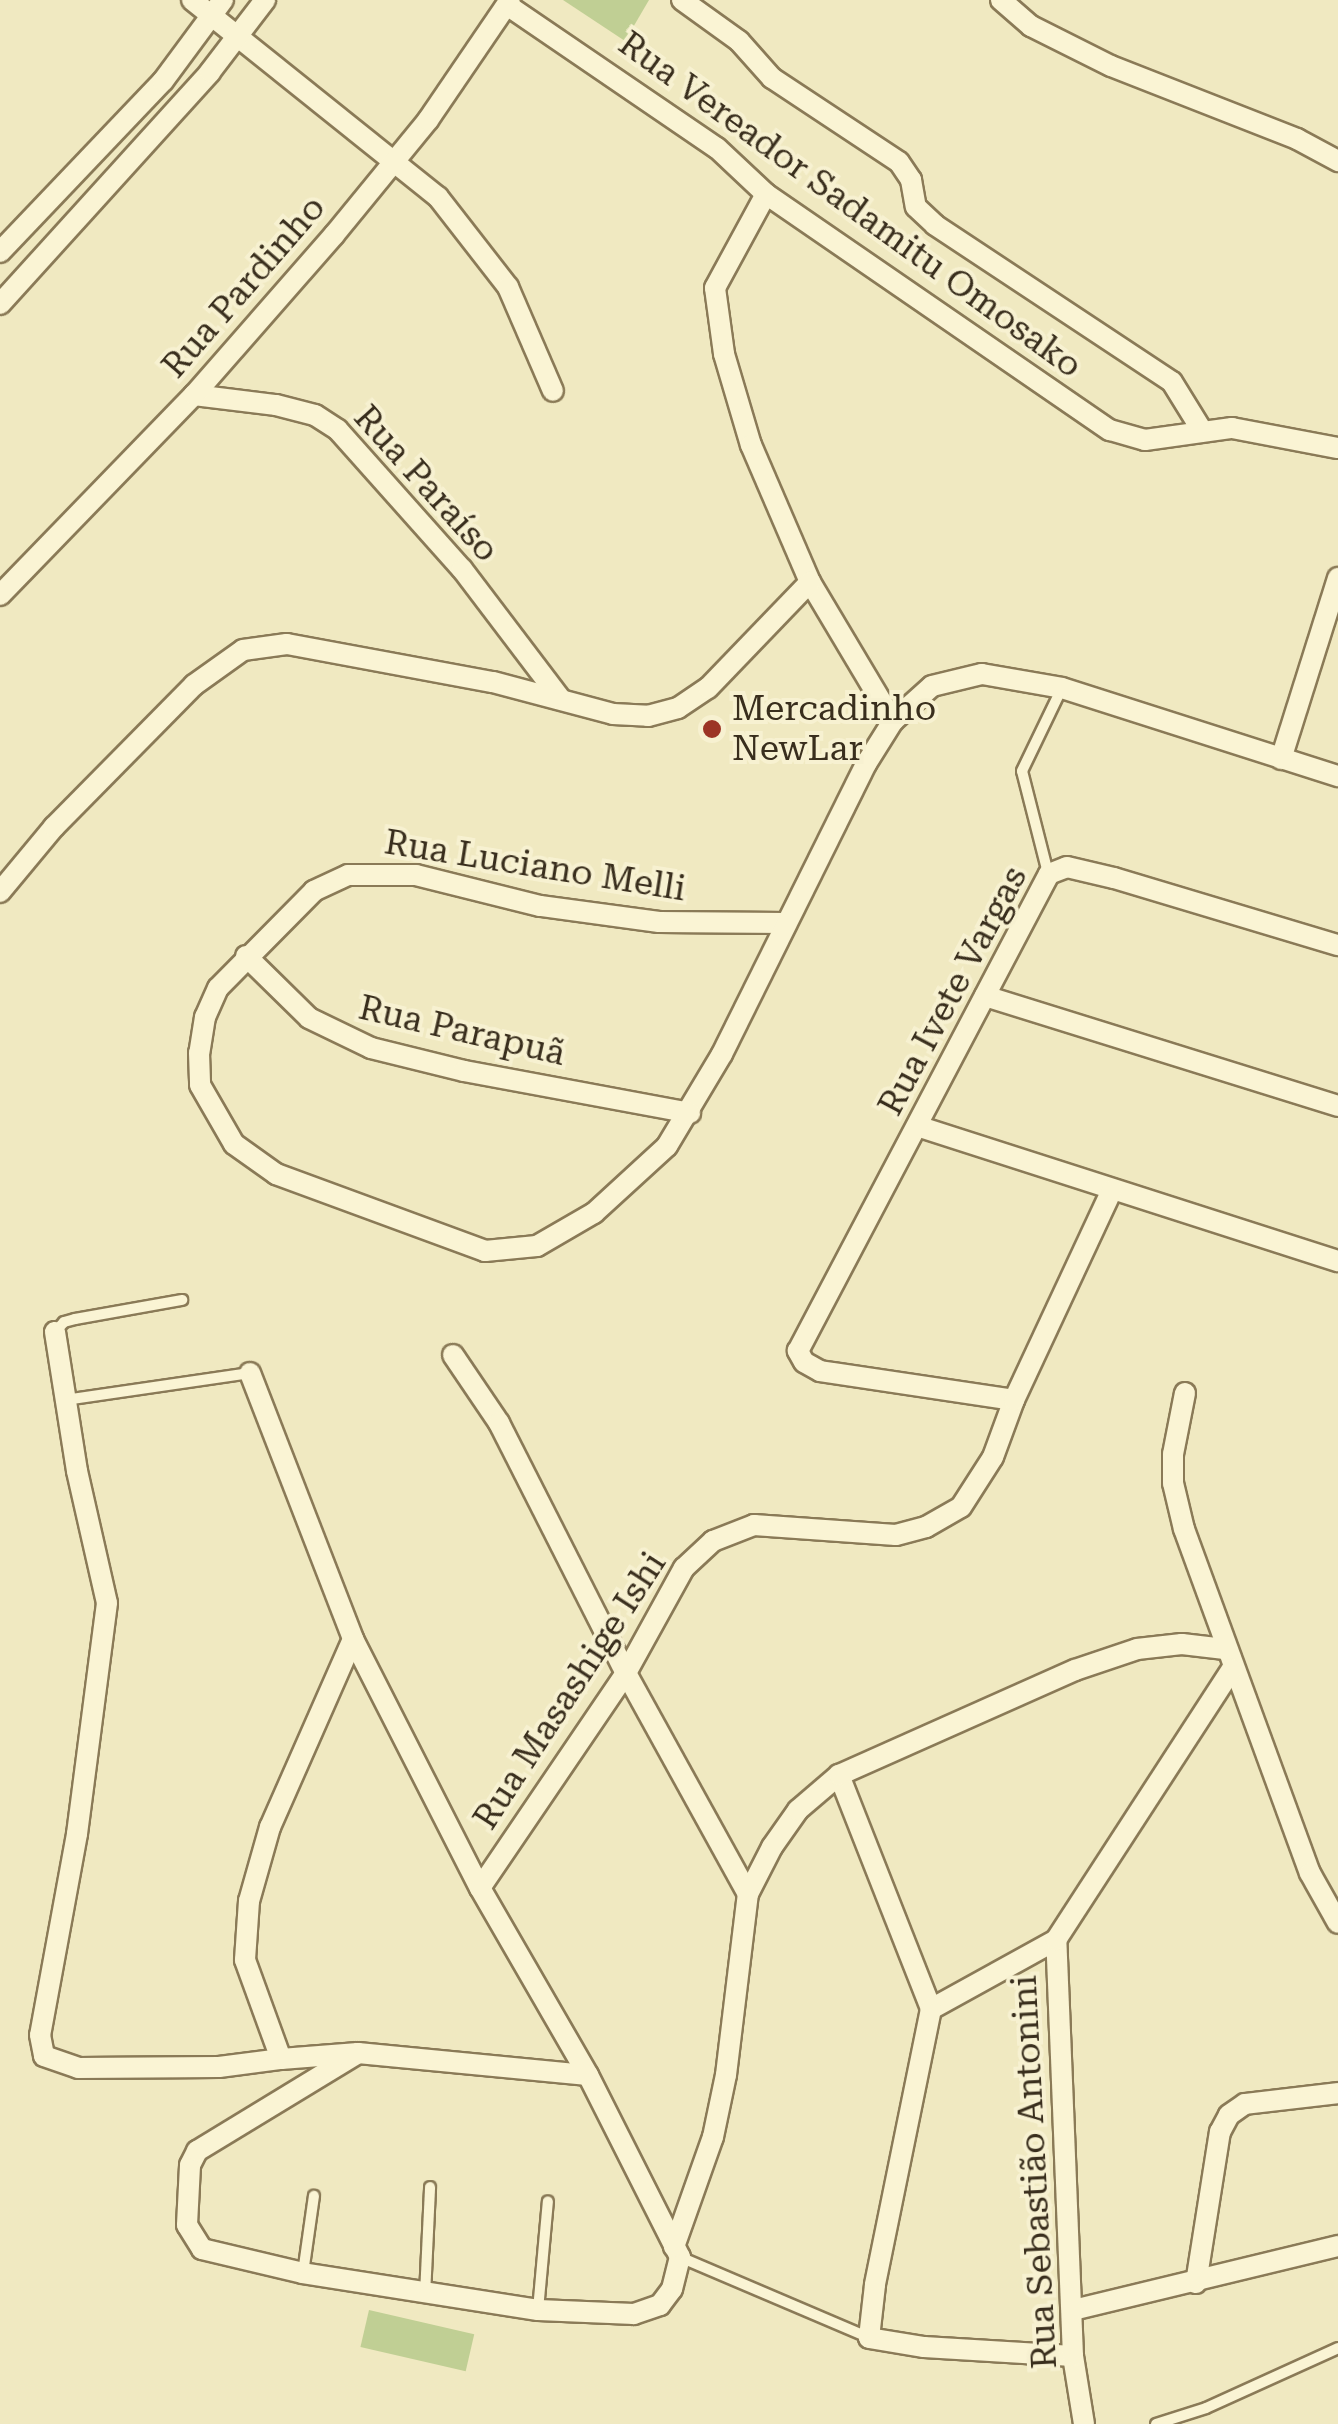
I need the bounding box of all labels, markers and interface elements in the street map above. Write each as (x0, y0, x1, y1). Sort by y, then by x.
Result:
street label: Rua Vereador Sadamitu Omosako (610, 23, 1090, 387)
street label: Rua Pardinho (153, 187, 335, 387)
street label: Rua Paraíso (345, 397, 507, 571)
place label: Mercadinho NewLar (732, 688, 936, 770)
marker: Mercadinho NewLar (701, 718, 723, 740)
street label: Rua Luciano Melli (382, 821, 688, 911)
street label: Rua Ivete Vargas (870, 859, 1036, 1123)
street label: Rua Parapuã (355, 987, 569, 1075)
street label: Rua Masashige Ishi (465, 1545, 675, 1837)
street label: Rua Sebastião Antonini (1004, 1974, 1066, 2370)

